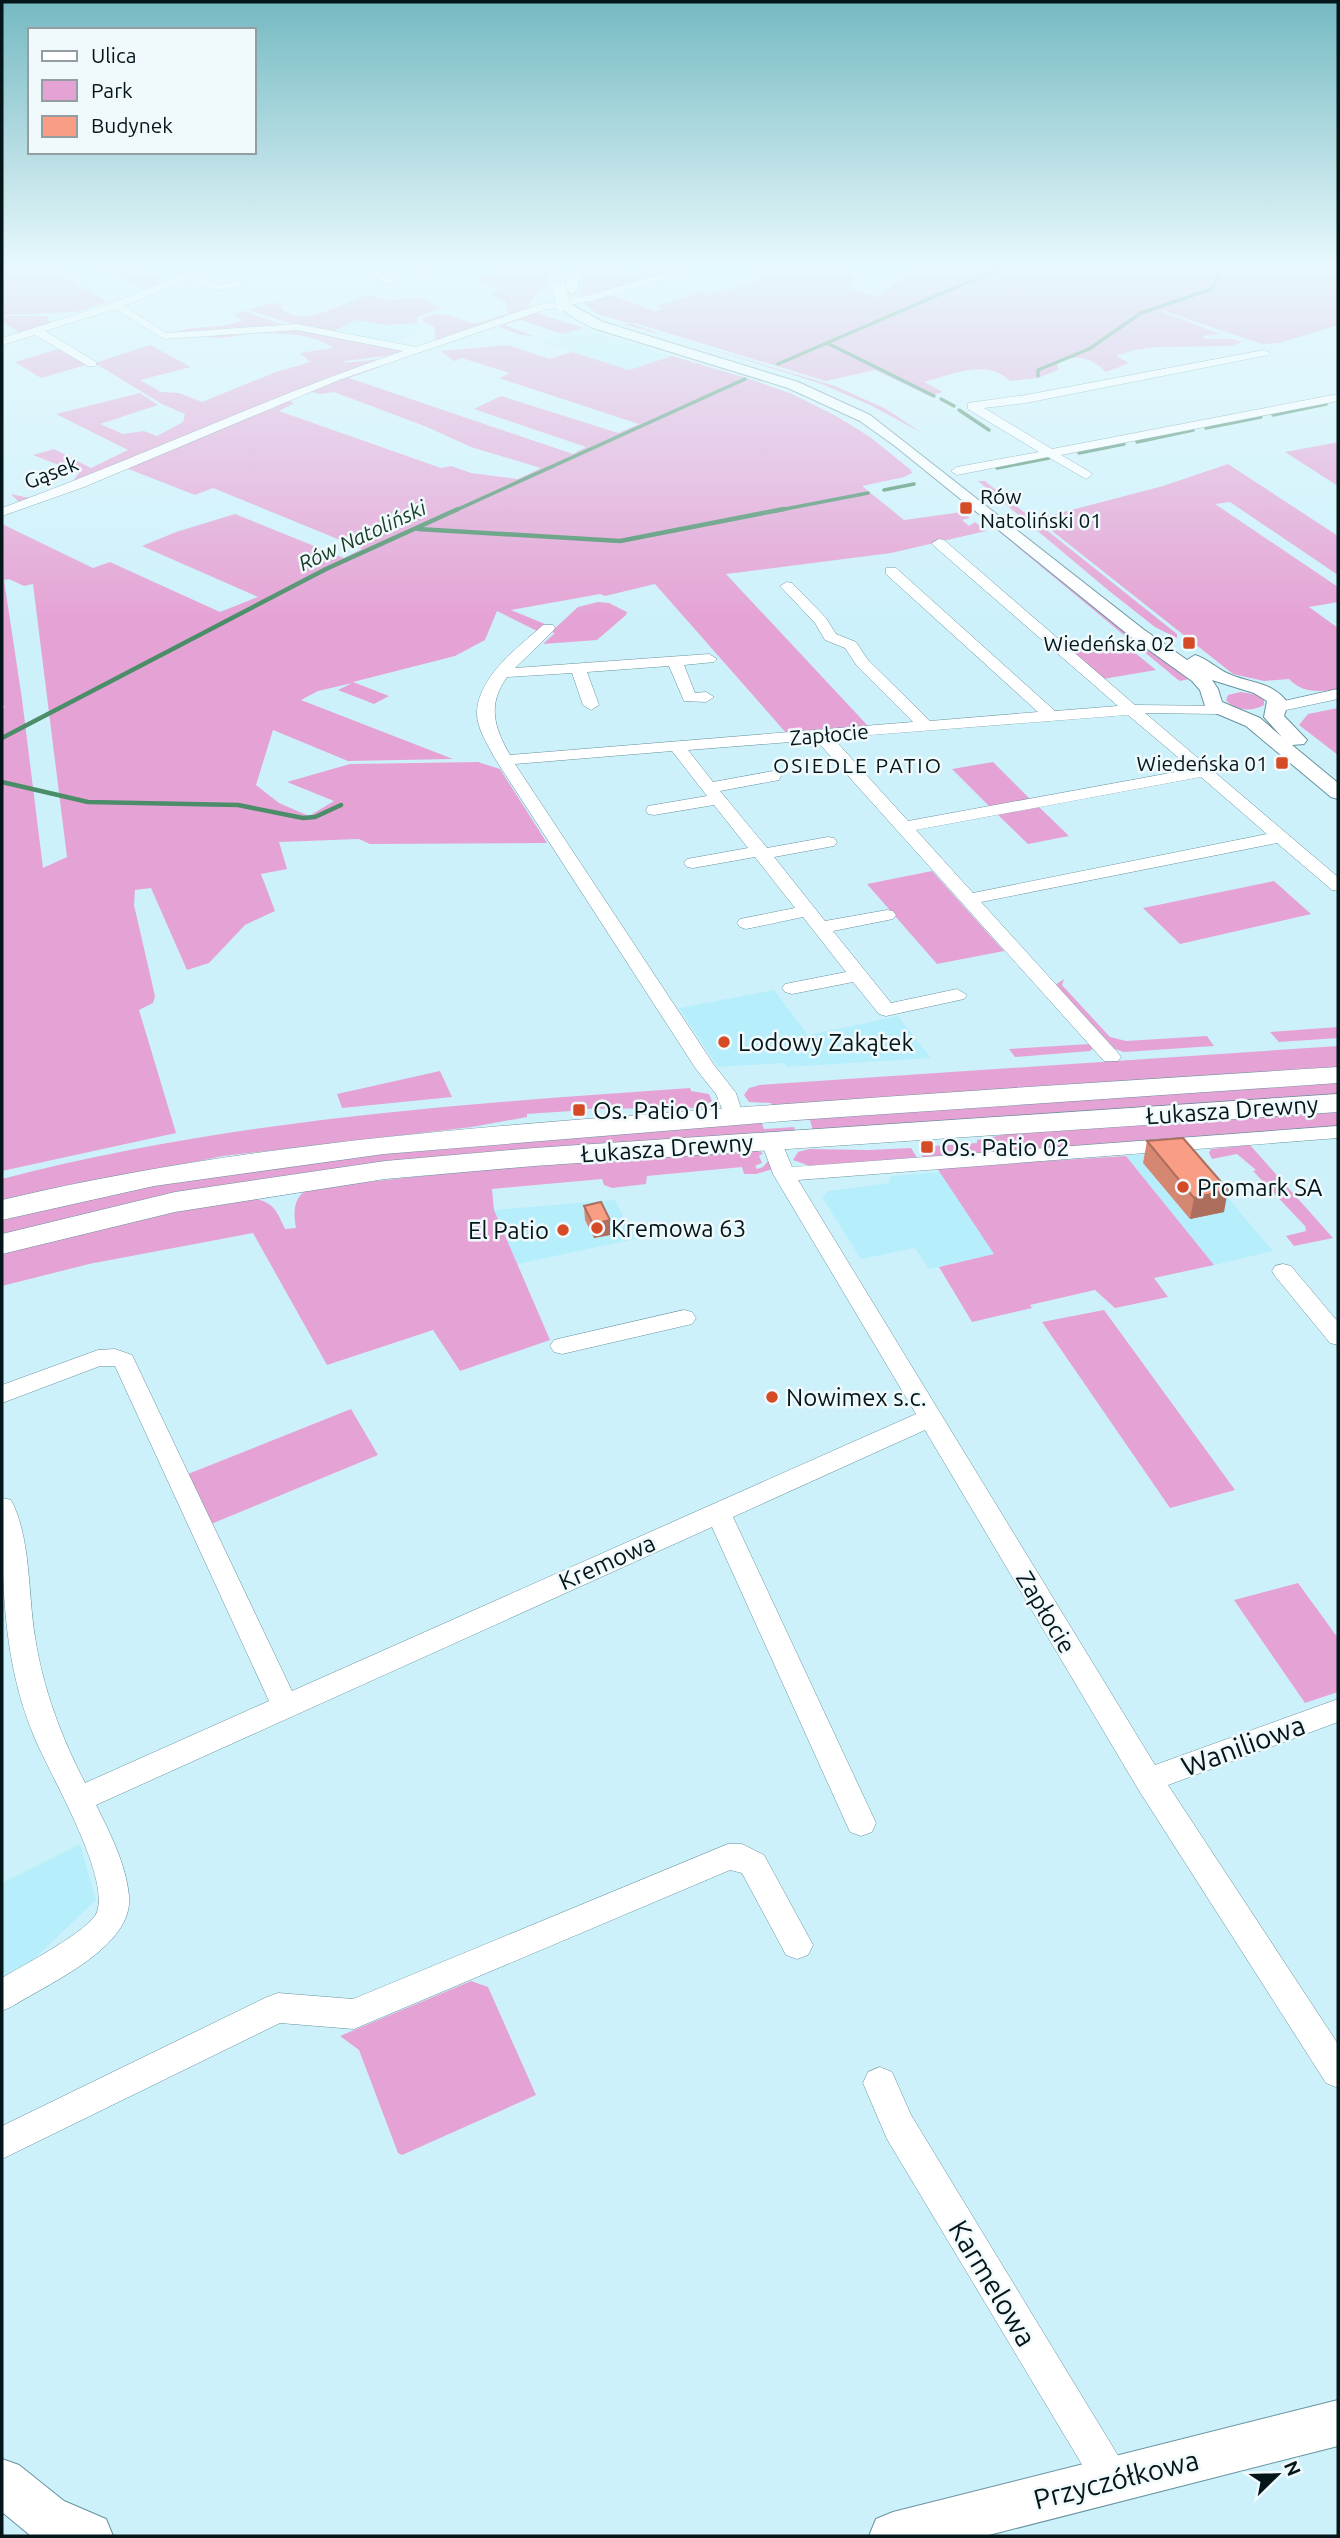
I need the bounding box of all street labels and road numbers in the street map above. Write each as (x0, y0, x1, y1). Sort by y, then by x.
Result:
street label: Gąsek (21, 451, 82, 493)
street label: Zapłocie (788, 719, 870, 749)
street label: Łukasza Drewny (1145, 1090, 1320, 1129)
street label: Łukasza Drewny (580, 1128, 755, 1167)
street label: Kremowa (555, 1529, 659, 1595)
street label: Zapłocie (1011, 1566, 1081, 1658)
street label: Waniliowa (1177, 1708, 1309, 1782)
street label: Karmelowa (943, 2214, 1043, 2352)
street label: Przyczółkowa (1030, 2443, 1202, 2515)

